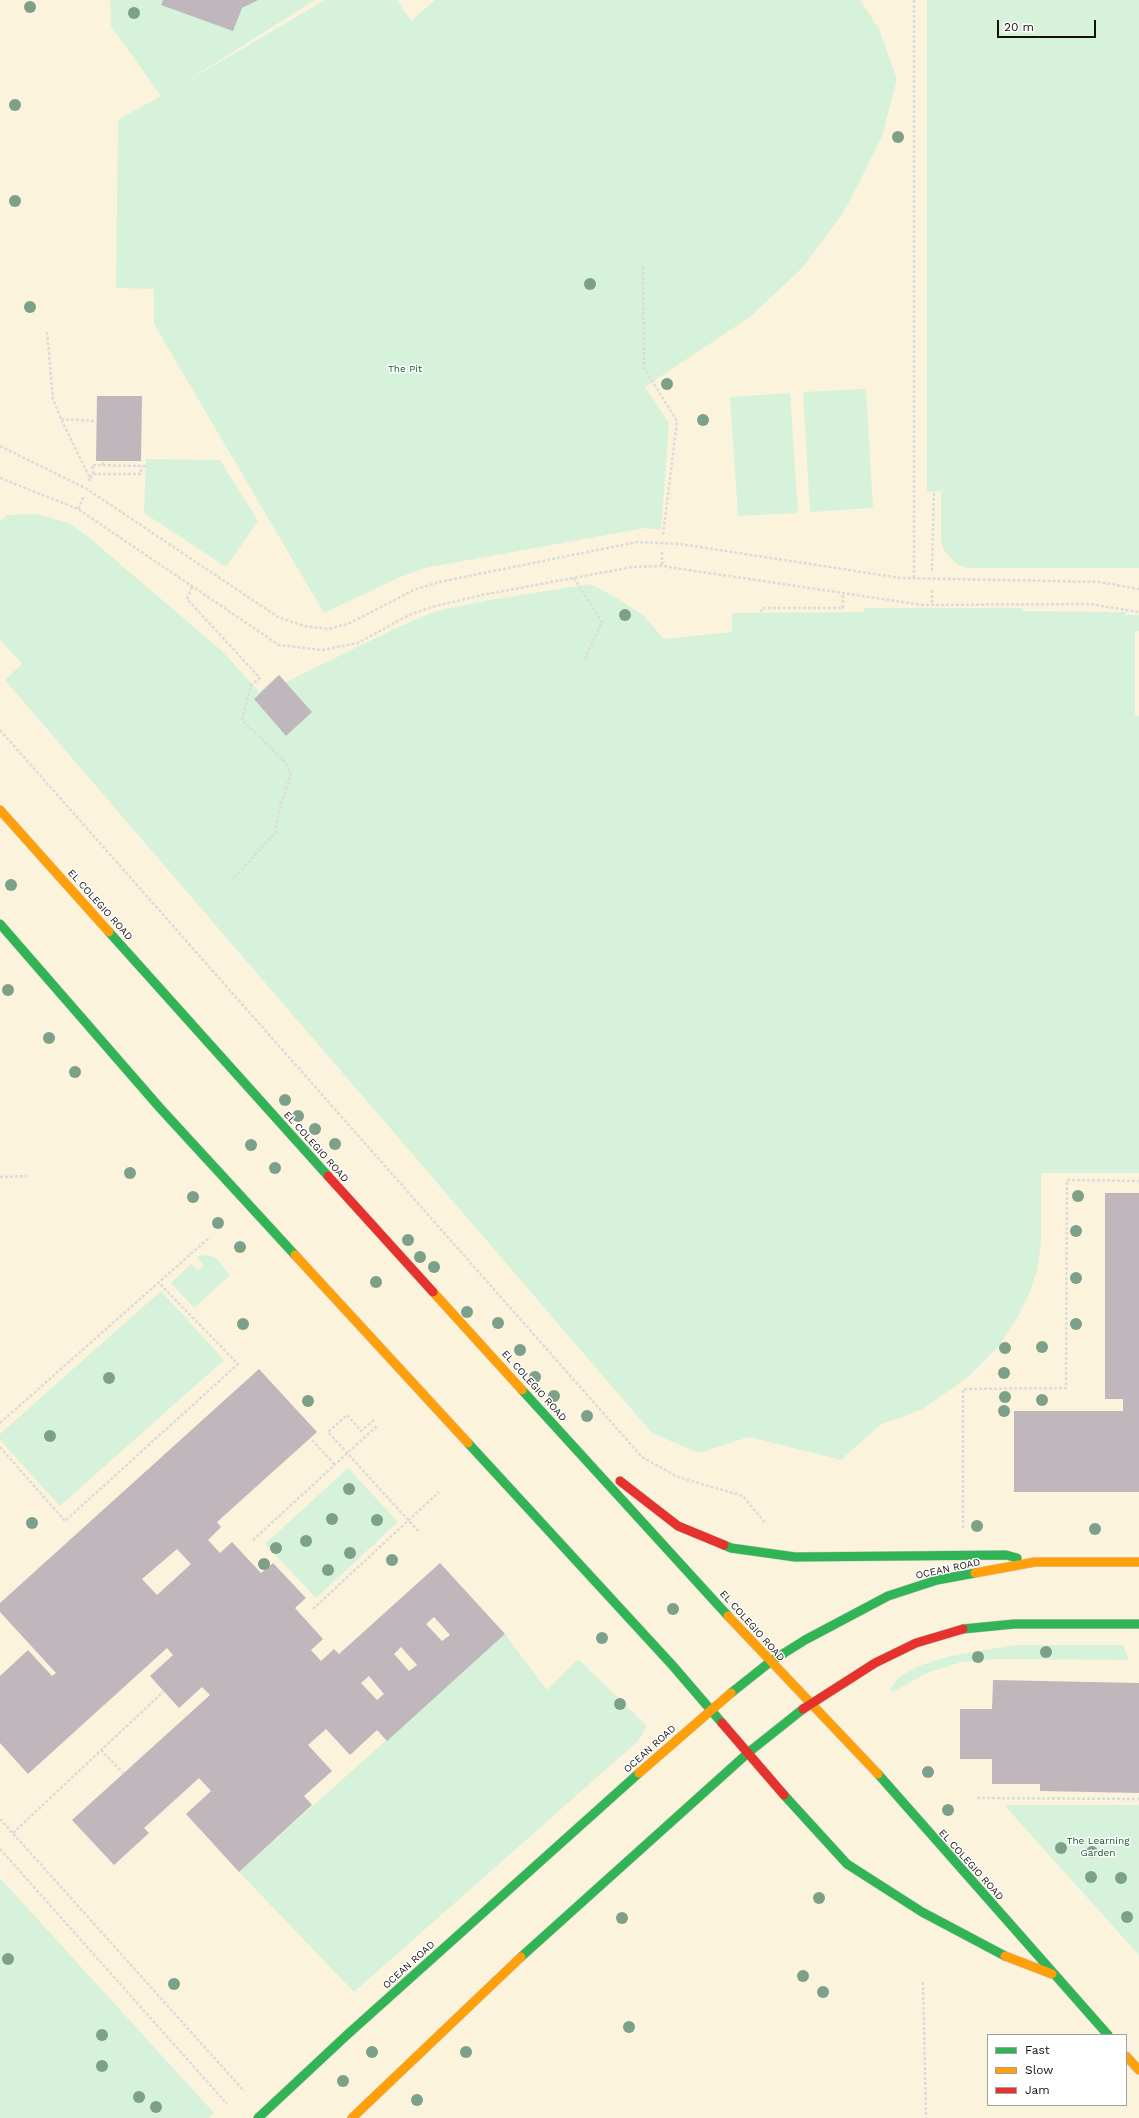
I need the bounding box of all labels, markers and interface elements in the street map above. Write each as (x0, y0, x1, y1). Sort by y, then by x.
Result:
scale bar (999, 12, 1098, 38)
text: 20 m (1004, 20, 1034, 34)
park label: The Pit (388, 363, 422, 375)
street label: EL COLEGIO ROAD (65, 867, 135, 943)
street label: EL COLEGIO ROAD (281, 1109, 351, 1185)
street label: EL COLEGIO ROAD (499, 1348, 569, 1424)
street label: OCEAN ROAD (915, 1556, 981, 1582)
street label: EL COLEGIO ROAD (717, 1588, 787, 1664)
street label: OCEAN ROAD (622, 1723, 678, 1775)
street label: EL COLEGIO ROAD (936, 1827, 1006, 1903)
park label: The Learning Garden (1067, 1835, 1129, 1858)
street label: OCEAN ROAD (381, 1939, 437, 1991)
legend (987, 2034, 1127, 2106)
text: Fast (1025, 2043, 1050, 2057)
text: Slow (1025, 2063, 1053, 2077)
text: Jam (1025, 2083, 1050, 2097)

